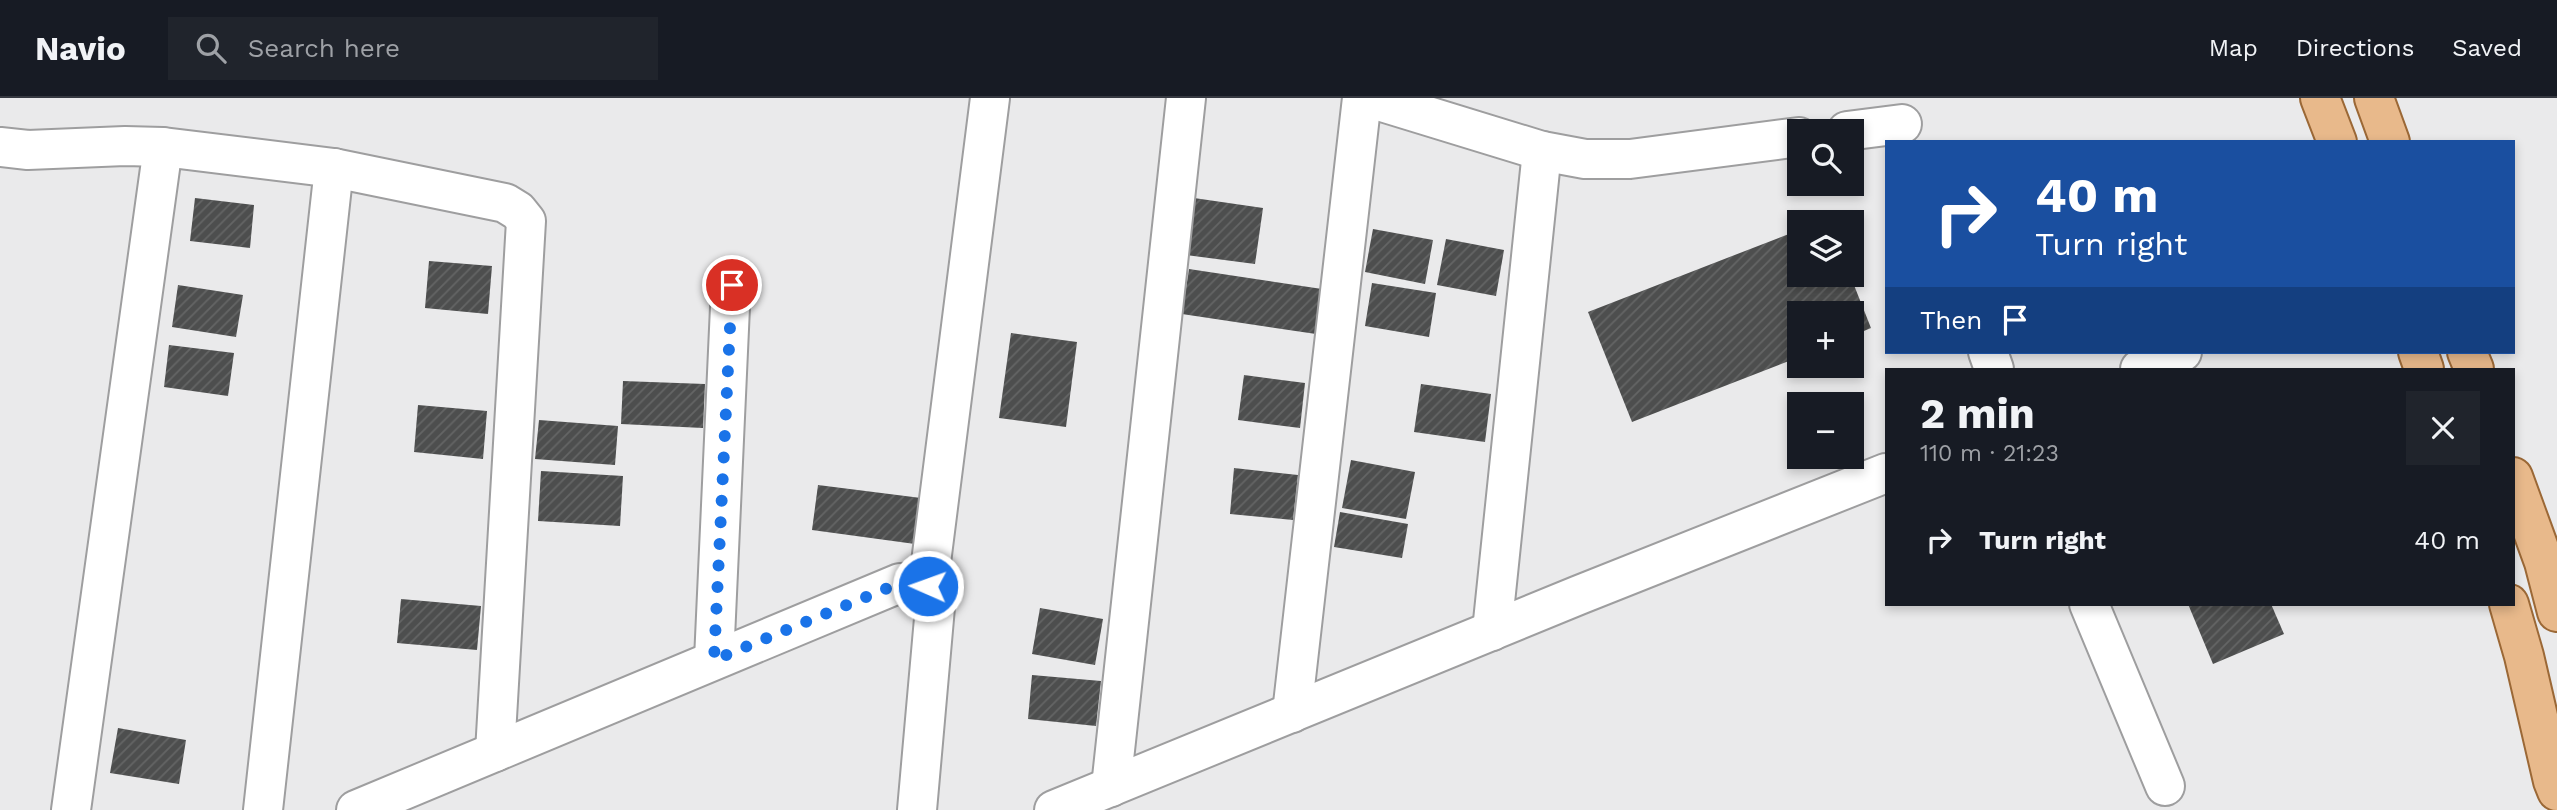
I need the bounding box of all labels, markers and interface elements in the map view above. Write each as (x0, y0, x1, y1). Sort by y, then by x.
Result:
search box (168, 17, 658, 80)
text: Navio (35, 29, 126, 68)
icon: search (192, 29, 230, 67)
text: Search here (248, 33, 400, 63)
text: Map (2209, 34, 2258, 62)
text: Directions (2296, 34, 2414, 62)
text: Saved (2452, 34, 2522, 62)
map controls (1787, 119, 1864, 469)
button: search (1787, 119, 1864, 196)
text: 40 m (2035, 166, 2158, 224)
icon: right (1920, 168, 2011, 259)
button: layers (1787, 210, 1864, 287)
text: Turn right (2035, 225, 2187, 263)
pin (702, 255, 762, 315)
icon: arrive (713, 266, 751, 304)
button: + (1787, 301, 1864, 378)
icon: arrive (1996, 301, 2034, 339)
text: Then (1920, 305, 1982, 335)
text: 2 min (1920, 389, 2035, 438)
button: close (2406, 391, 2480, 465)
button: − (1787, 392, 1864, 469)
text: 110 m · 21:23 (1920, 440, 2059, 467)
icon: right (1920, 521, 1958, 559)
text: Turn right (1979, 525, 2106, 555)
text: 40 m (2414, 525, 2480, 555)
position arrow (891, 549, 965, 623)

